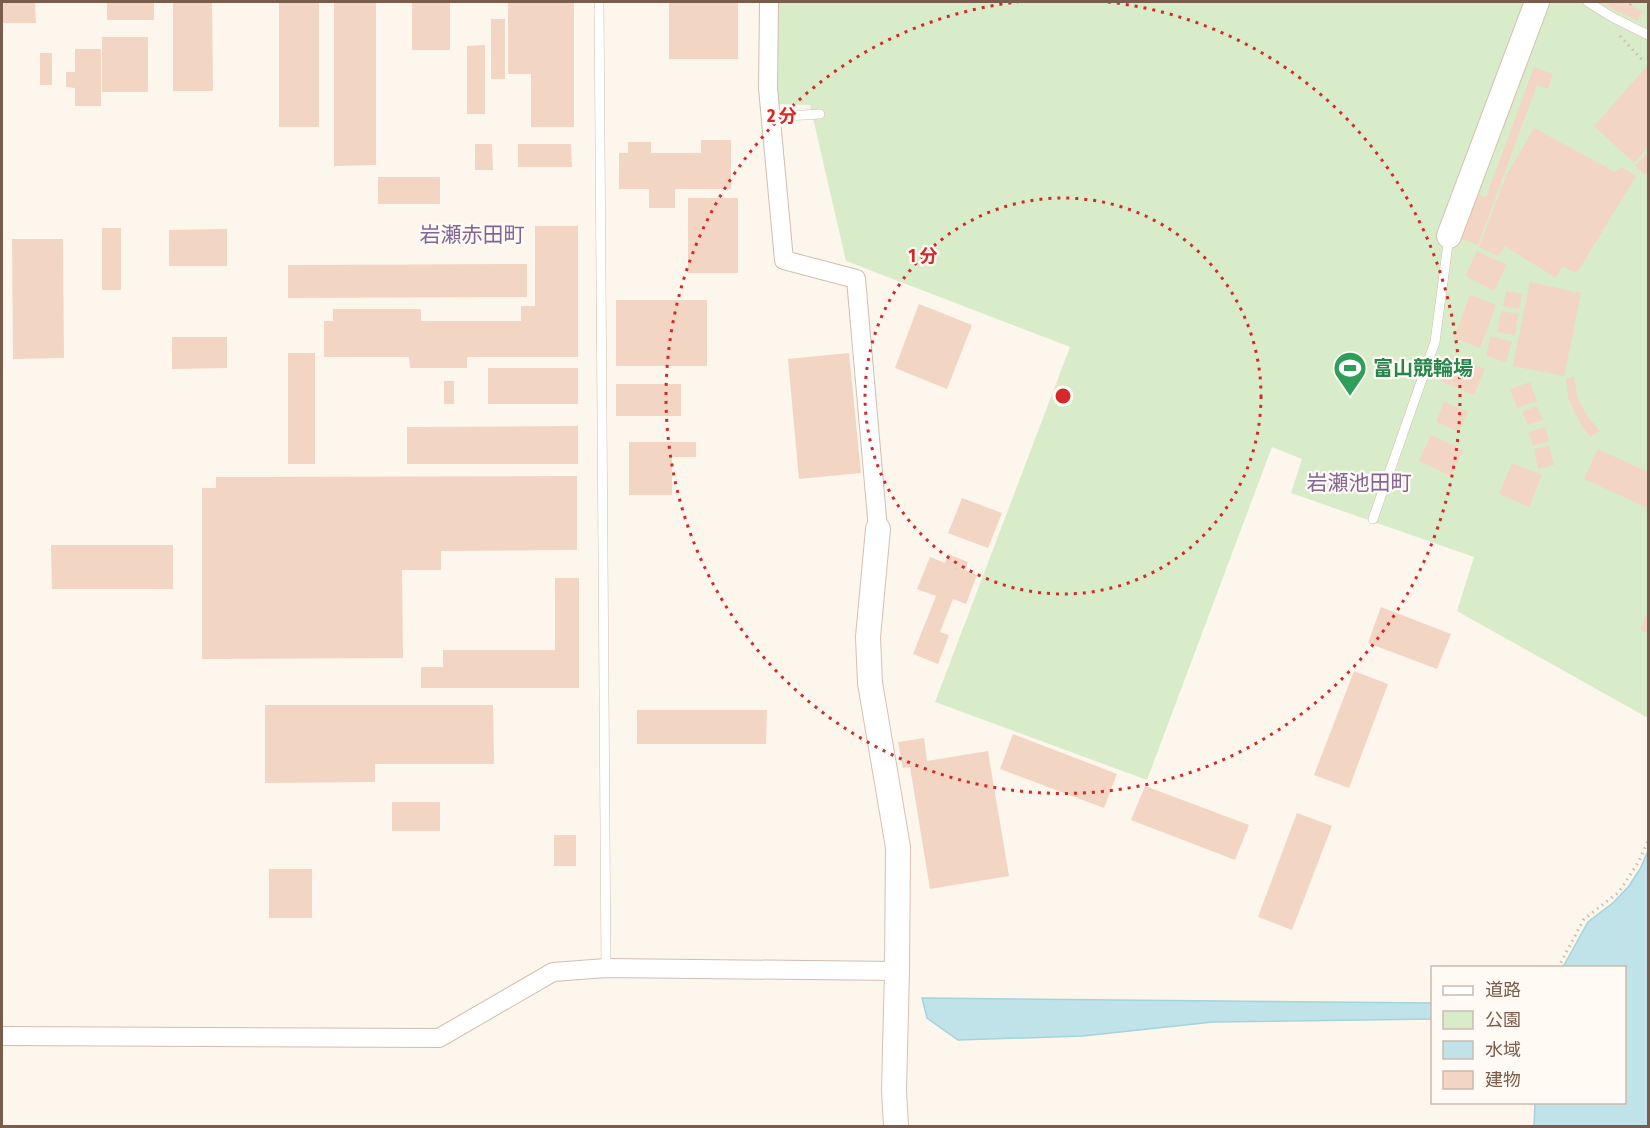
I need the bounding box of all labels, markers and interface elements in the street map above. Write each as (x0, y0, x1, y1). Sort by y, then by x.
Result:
text: 2 分 (766, 105, 797, 127)
district label: 岩瀬赤田町 (420, 222, 525, 248)
text: 1 分 (908, 245, 938, 267)
sports icon: 富山競輪場 (1332, 350, 1368, 397)
place label: 富山競輪場 (1373, 356, 1473, 380)
centre of rings (1053, 386, 1073, 406)
district label: 岩瀬池田町 (1307, 470, 1412, 496)
legend (1431, 966, 1626, 1104)
text: 道路 (1485, 979, 1521, 1001)
text: 公園 (1485, 1009, 1521, 1031)
text: 水域 (1485, 1039, 1521, 1061)
text: 建物 (1485, 1069, 1521, 1091)

